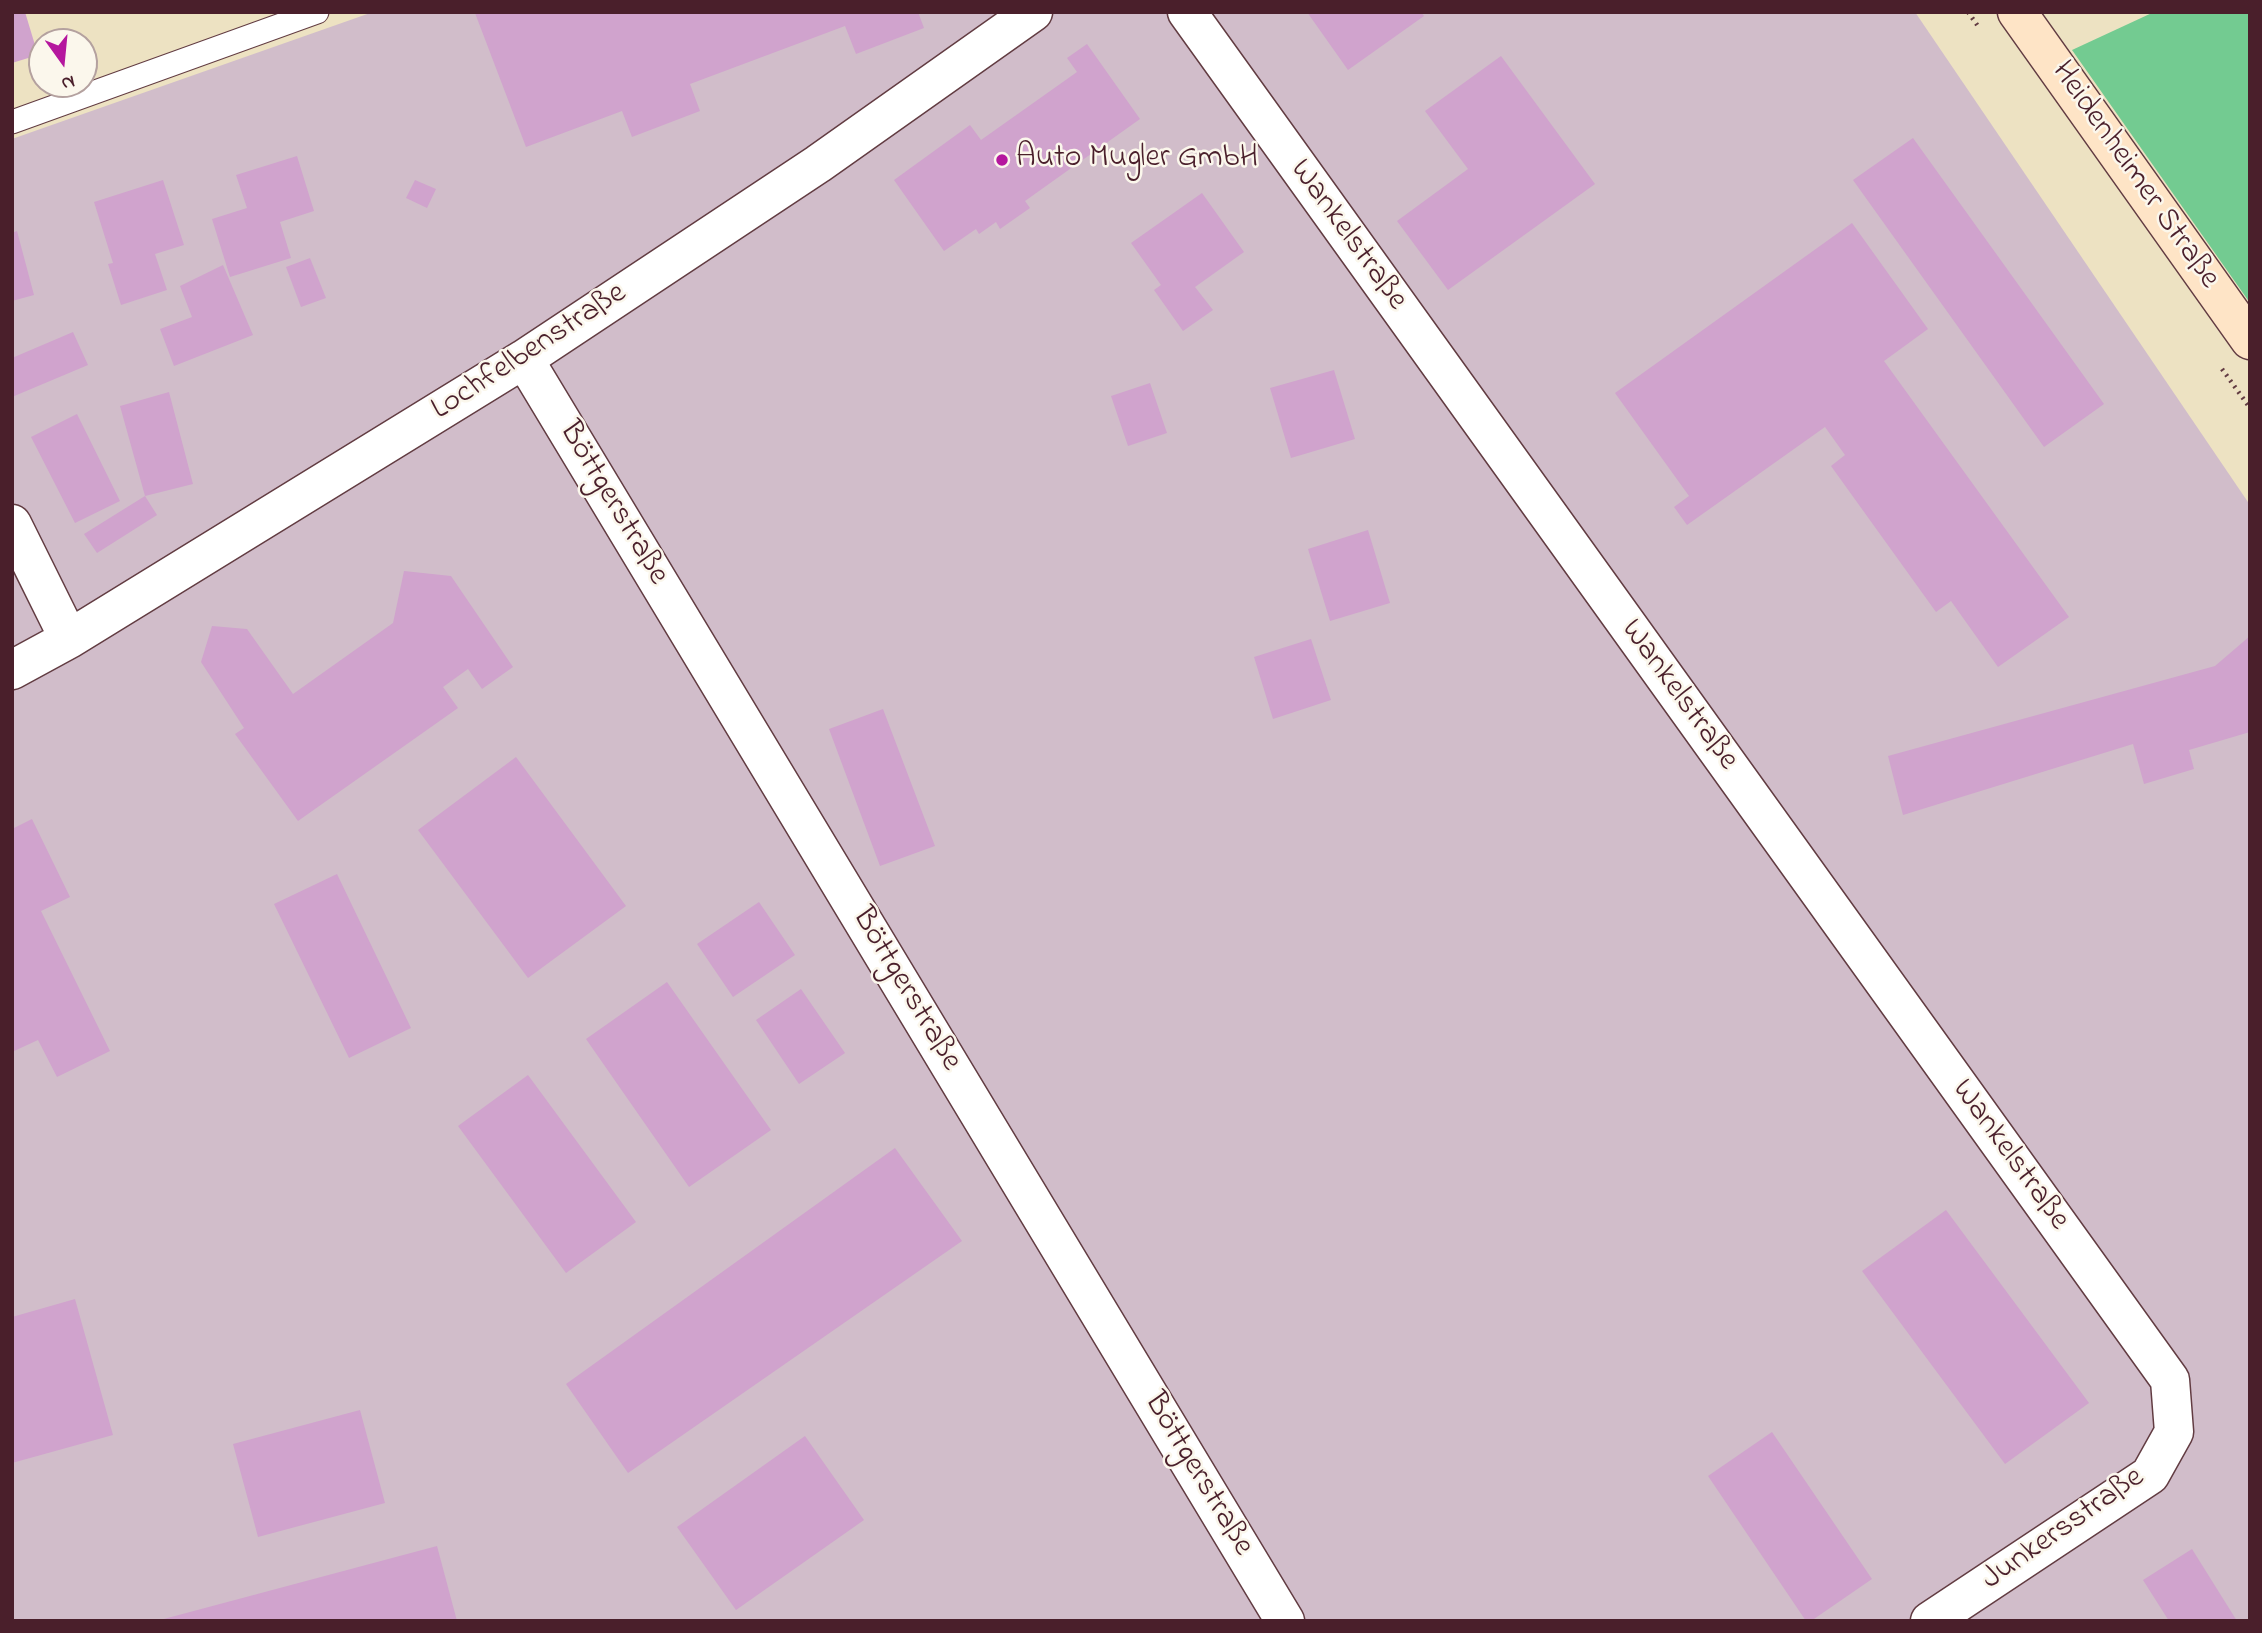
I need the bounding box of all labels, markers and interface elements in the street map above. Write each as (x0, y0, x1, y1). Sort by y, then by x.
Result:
north arrow (28, 28, 98, 98)
street label: Heidenheimer Straße (2041, 55, 2227, 297)
text: N (58, 67, 78, 97)
place label: Auto Mugler GmbH (1016, 141, 1258, 179)
marker: Auto Mugler GmbH (994, 152, 1010, 168)
street label: Wankelstraße (1279, 153, 1415, 319)
street label: Lochfelbenstraße (425, 276, 635, 430)
street label: Böttgerstraße (548, 415, 676, 593)
street label: Wankelstraße (1610, 613, 1746, 779)
street label: Böttgerstraße (841, 901, 969, 1079)
street label: Wankelstraße (1941, 1073, 2077, 1239)
street label: Böttgerstraße (1133, 1386, 1261, 1564)
street label: Junkersstraße (1975, 1460, 2153, 1600)

